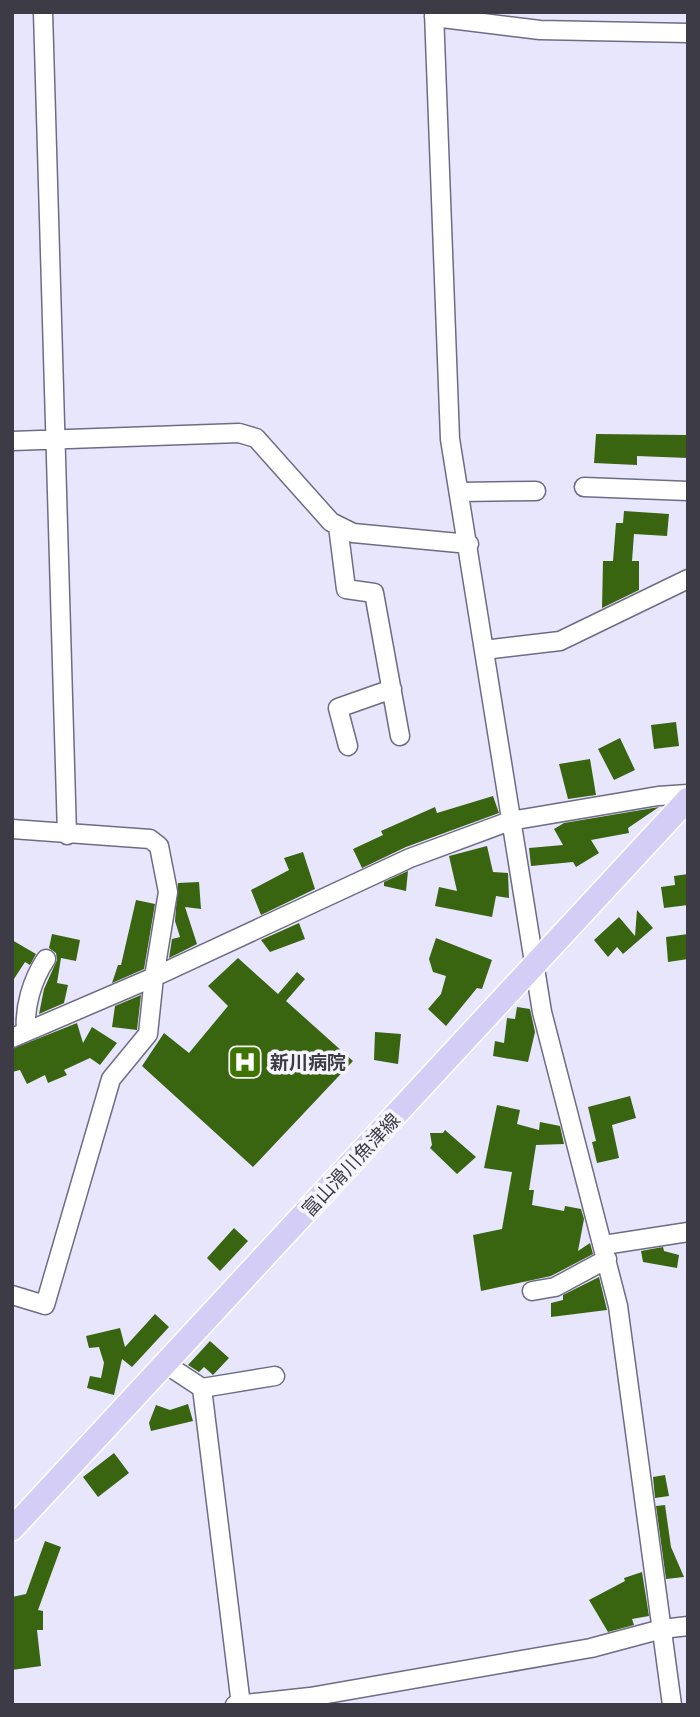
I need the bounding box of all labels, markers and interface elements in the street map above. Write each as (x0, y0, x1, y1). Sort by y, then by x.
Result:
hospital icon: 新川病院 (226, 1043, 264, 1081)
place label: 新川病院 (270, 1051, 346, 1074)
street label: 富山滑川魚津線 (297, 1109, 405, 1221)

